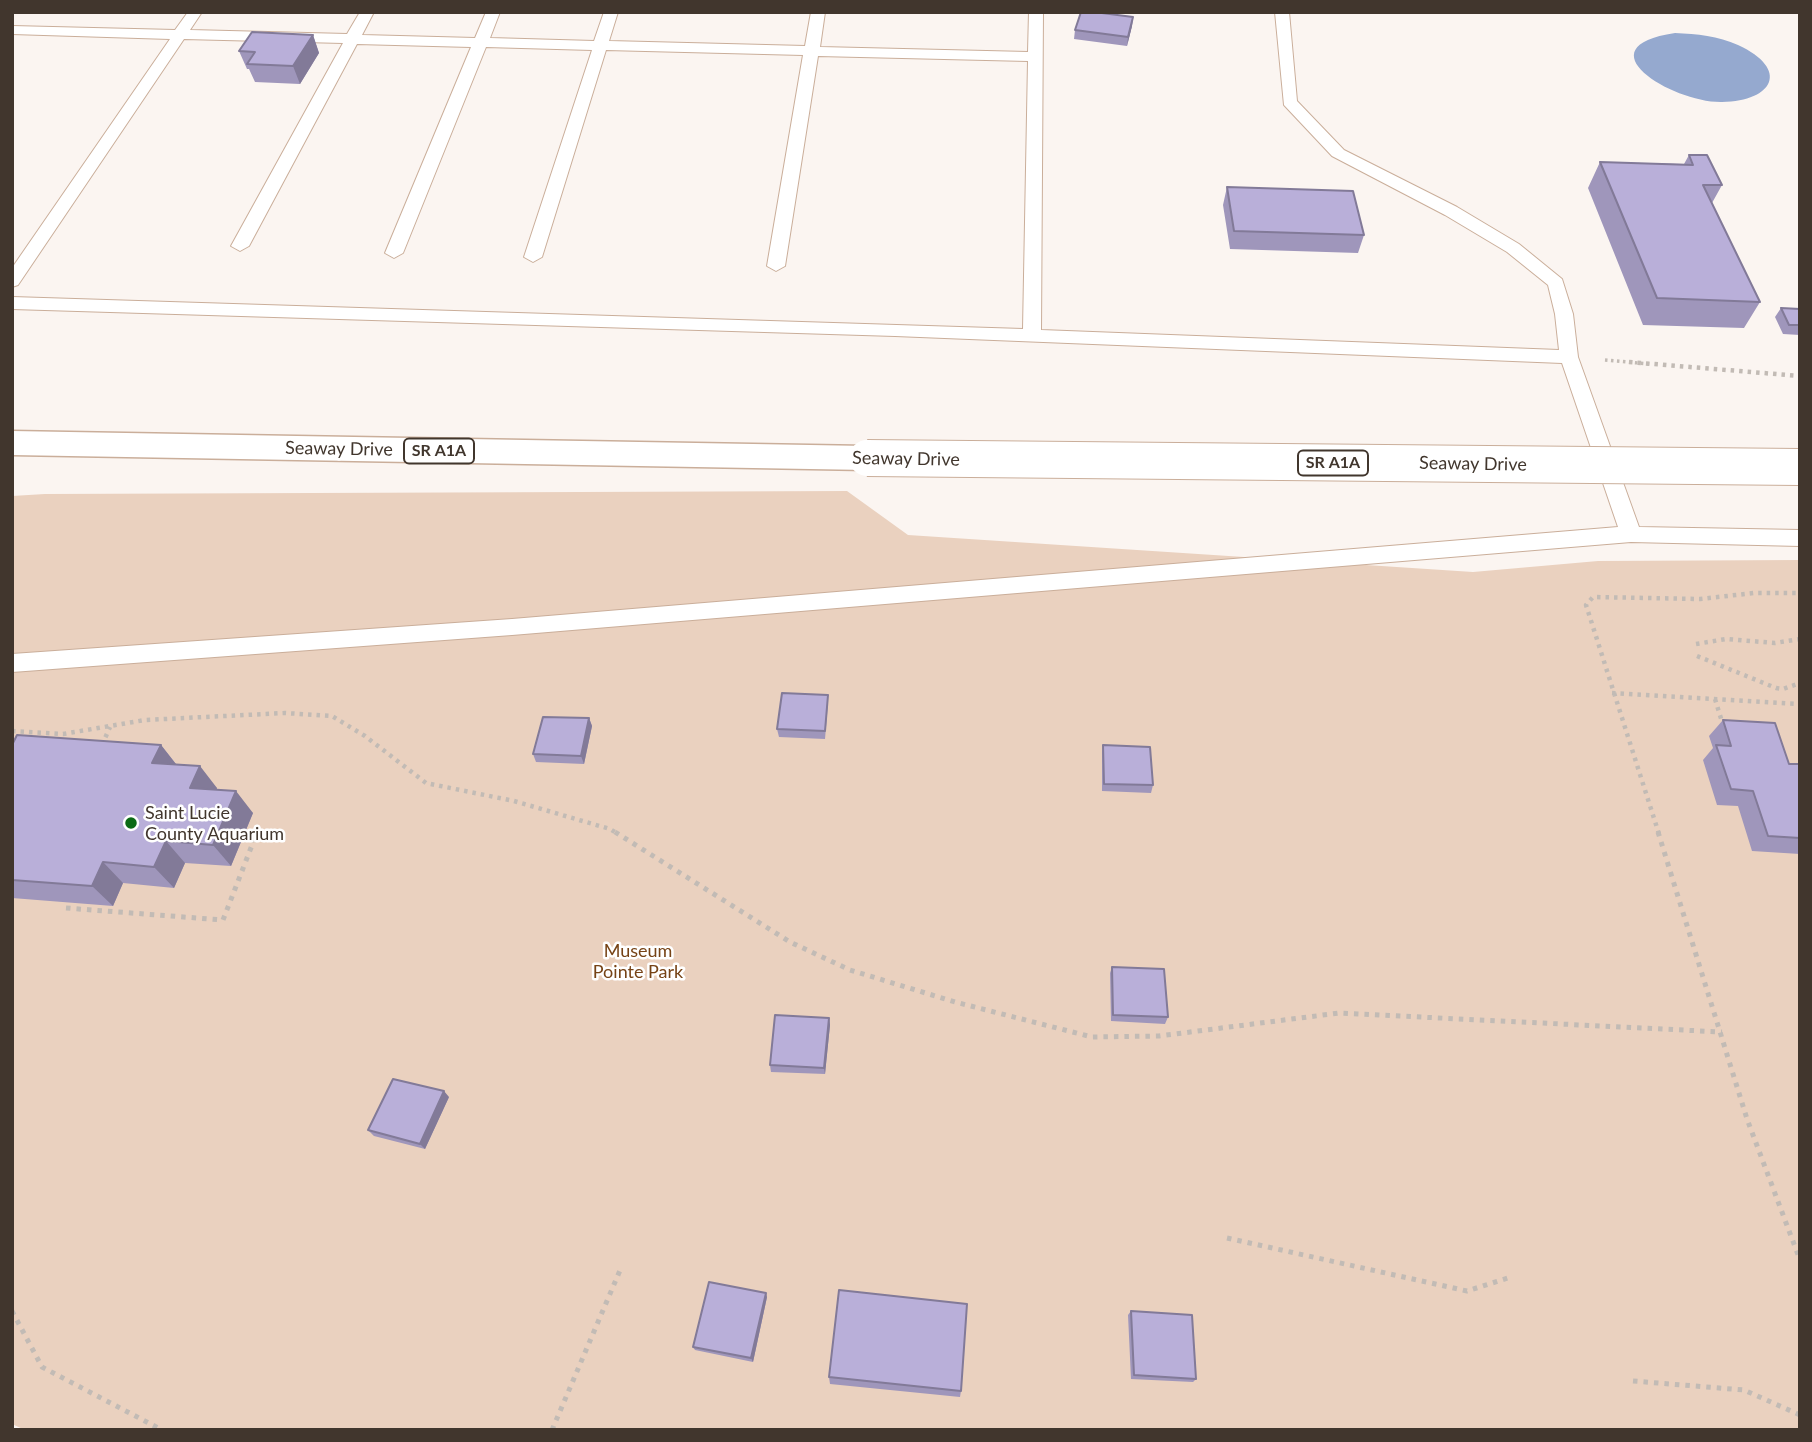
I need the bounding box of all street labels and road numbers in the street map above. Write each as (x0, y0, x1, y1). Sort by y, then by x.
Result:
street label: Seaway Drive (285, 437, 393, 461)
road number: SR A1A (404, 438, 474, 464)
street label: Seaway Drive (852, 447, 960, 471)
road number: SR A1A (1298, 450, 1368, 476)
street label: Seaway Drive (1419, 452, 1527, 476)

